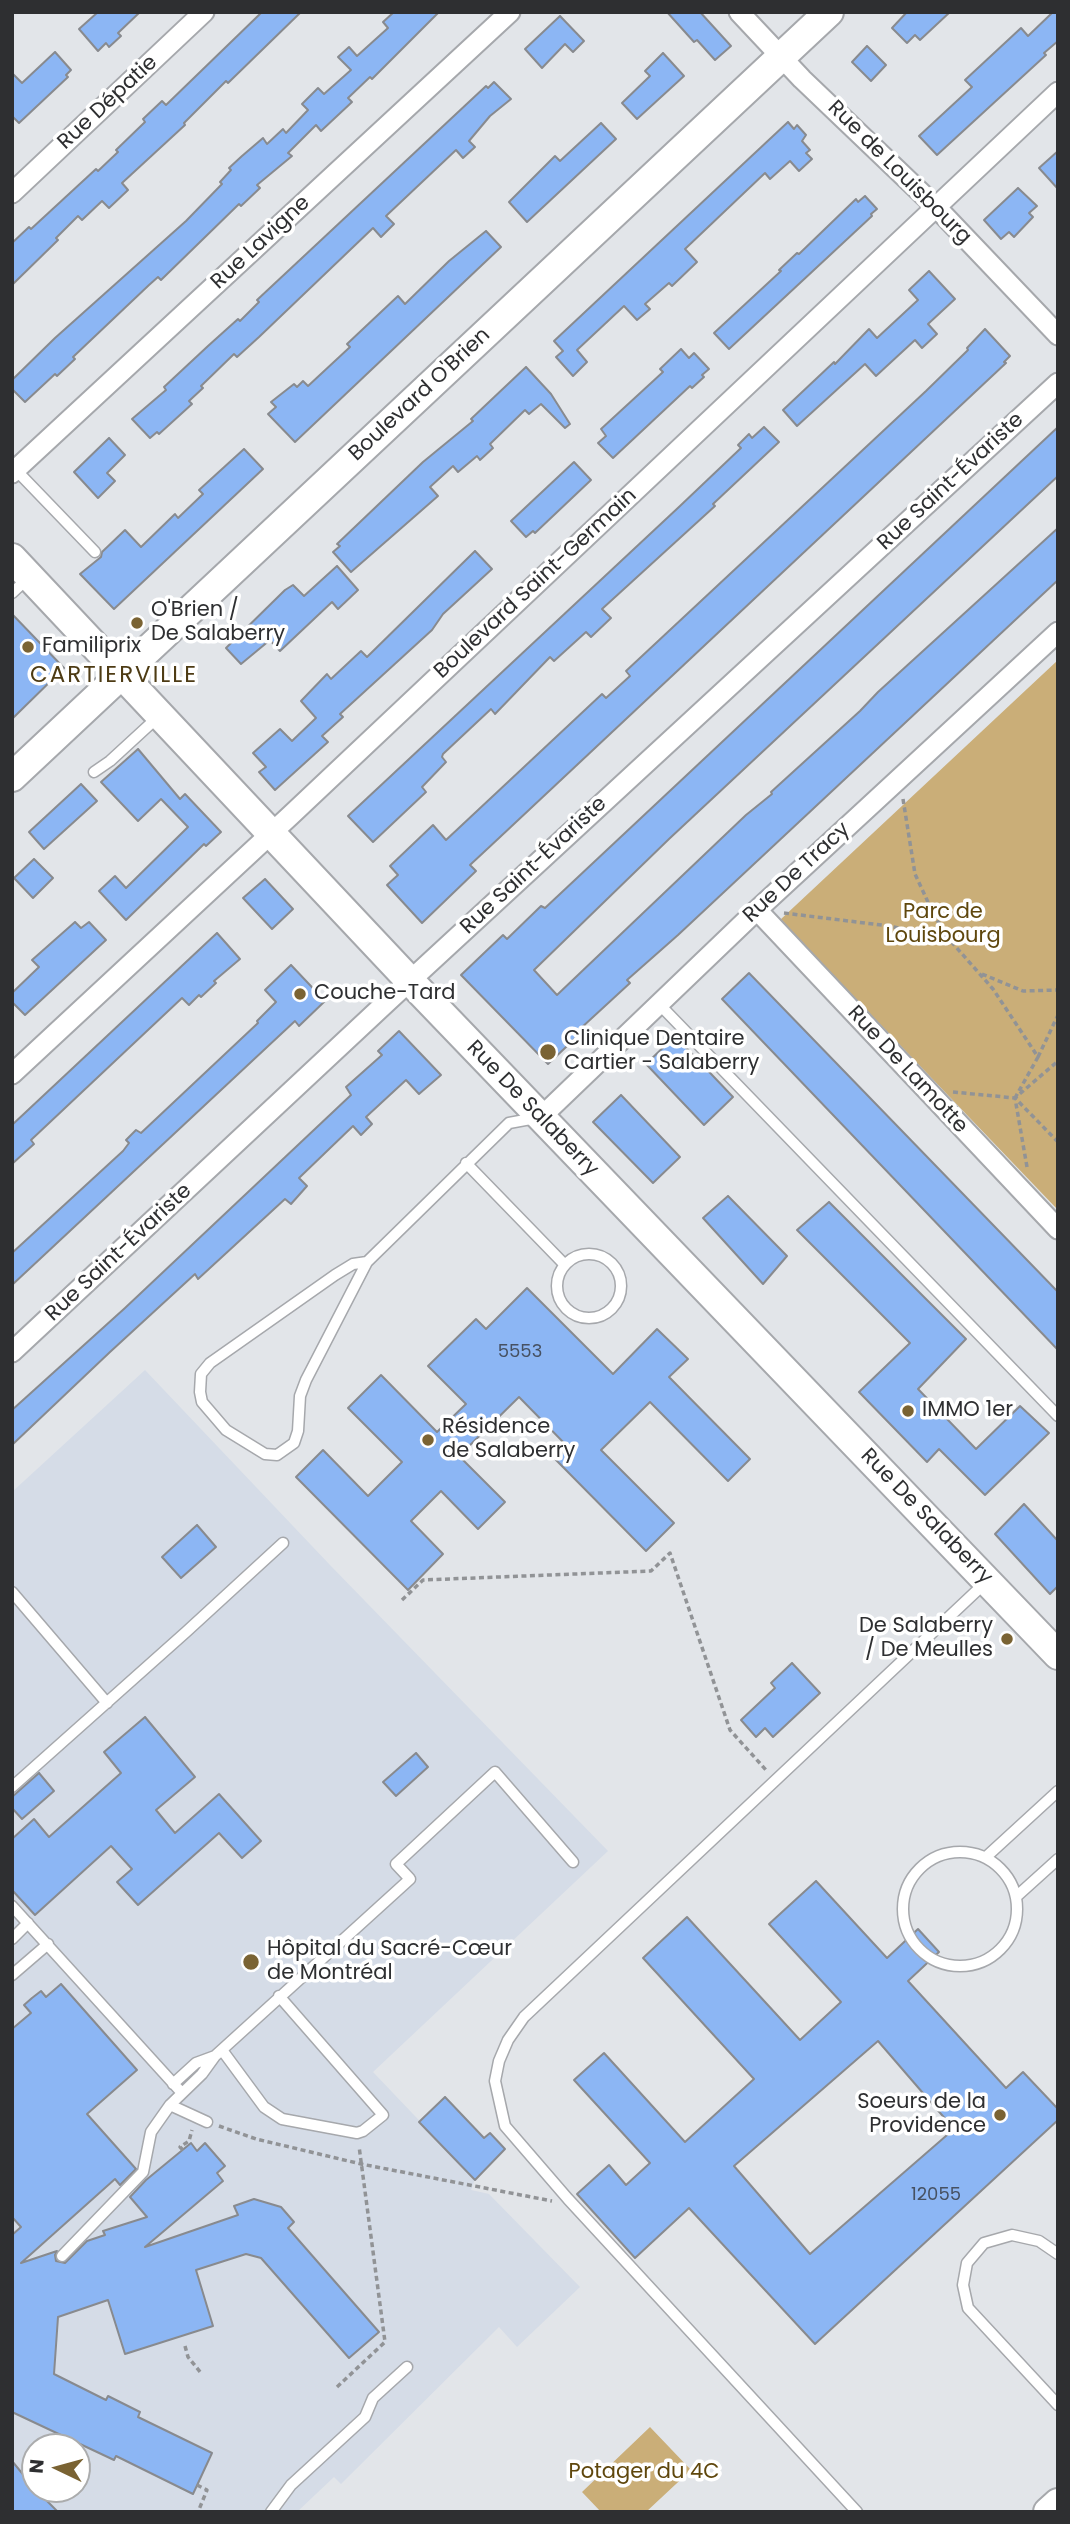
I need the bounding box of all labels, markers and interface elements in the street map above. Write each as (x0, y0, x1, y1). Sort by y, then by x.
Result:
street label: Rue Dépatie (53, 51, 163, 155)
street label: Rue de Louisbourg (822, 96, 976, 250)
street label: Rue Lavigne (206, 191, 316, 295)
street label: Boulevard O'Brien (344, 323, 496, 467)
street label: Rue Saint-Évariste (873, 408, 1029, 556)
street label: Boulevard Saint-Germain (430, 484, 642, 684)
place label: O'Brien / De Salaberry (151, 598, 285, 648)
marker: O'Brien / De Salaberry (129, 615, 145, 631)
place label: Familiprix (42, 634, 141, 660)
marker: Familiprix (20, 639, 36, 655)
district label: CARTIERVILLE (31, 662, 197, 690)
street label: Rue Saint-Évariste (456, 792, 612, 940)
street label: Rue De Tracy (739, 817, 855, 929)
park label: Parc de Louisbourg (885, 900, 1001, 950)
place label: Couche-Tard (314, 981, 455, 1007)
marker: Couche-Tard (292, 986, 308, 1002)
street label: Rue De Lamotte (842, 1001, 972, 1139)
place label: Clinique Dentaire Cartier - Salaberry (564, 1027, 759, 1077)
street label: Rue De Salaberry (461, 1036, 603, 1182)
marker: Clinique Dentaire Cartier - Salaberry (538, 1042, 558, 1062)
street label: Rue Saint-Évariste (41, 1179, 197, 1327)
house number: 5553 (498, 1341, 542, 1363)
place label: IMMO 1er (922, 1398, 1013, 1424)
marker: IMMO 1er (900, 1403, 916, 1419)
place label: Résidence de Salaberry (442, 1415, 575, 1465)
marker: Résidence de Salaberry (420, 1432, 436, 1448)
street label: Rue De Salaberry (855, 1444, 997, 1590)
place label: De Salaberry / De Meulles (859, 1614, 993, 1664)
marker: De Salaberry / De Meulles (999, 1631, 1015, 1647)
place label: Hôpital du Sacré-Cœur de Montréal (267, 1937, 512, 1987)
marker: Hôpital du Sacré-Cœur de Montréal (241, 1952, 261, 1972)
place label: Soeurs de la Providence (857, 2090, 986, 2140)
marker: Soeurs de la Providence (992, 2107, 1008, 2123)
house number: 12055 (911, 2184, 961, 2206)
north arrow (21, 2433, 91, 2503)
text: N (23, 2458, 51, 2475)
park label: Potager du 4C (569, 2460, 719, 2486)

